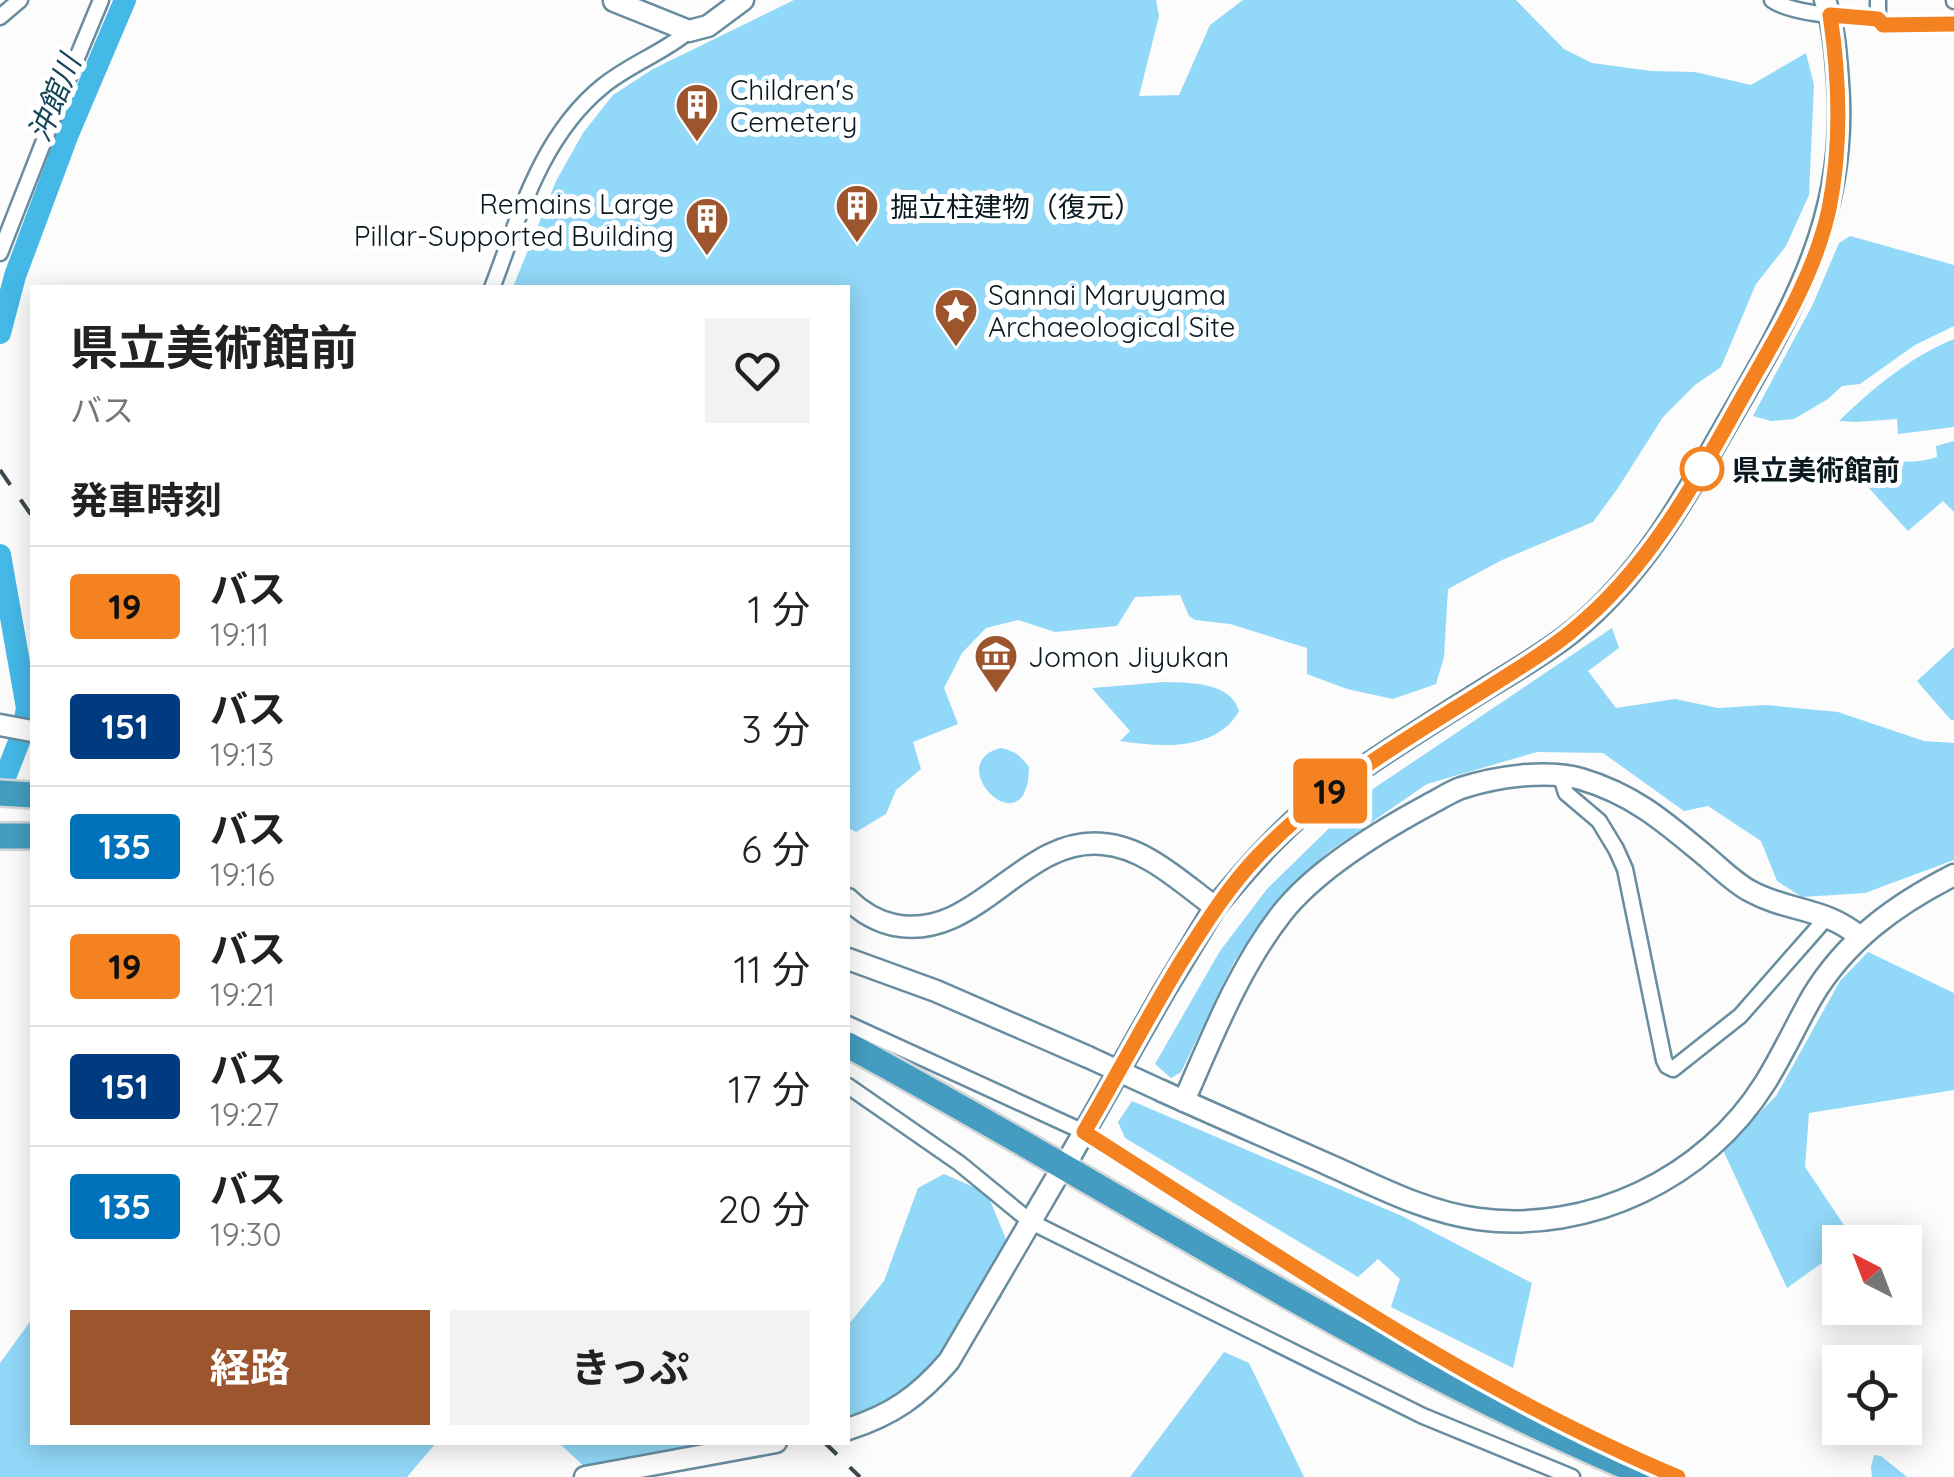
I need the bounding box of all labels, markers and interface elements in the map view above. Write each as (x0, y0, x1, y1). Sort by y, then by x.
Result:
water label: 沖館川 (20, 46, 90, 147)
place label: Children's Cemetery (730, 72, 857, 139)
building icon: Children's Cemetery (674, 82, 720, 143)
building icon: 掘立柱建物（復元） (834, 183, 880, 244)
place label: Remains Large Pillar-Supported Building (354, 186, 674, 253)
place label: 掘立柱建物（復元） (890, 189, 1142, 224)
building icon: Remains Large Pillar-Supported Building (684, 196, 730, 257)
place label: Sannai Maruyama Archaeological Site (988, 277, 1235, 344)
place icon: Sannai Maruyama Archaeological Site (933, 287, 979, 348)
text: 県立美術館前 (70, 317, 358, 377)
button: heart (705, 318, 810, 423)
text: バス (70, 390, 134, 430)
marker: 県立美術館前 (1681, 448, 1723, 490)
place label: 県立美術館前 (1732, 452, 1900, 487)
text: 発車時刻 (70, 476, 222, 524)
text: バス (210, 565, 286, 613)
text: 19 (108, 584, 142, 628)
text: 1 分 (748, 585, 810, 633)
text: 19:11 (210, 614, 269, 654)
museum icon: Jomon Jiyukan (973, 633, 1019, 694)
place label: Jomon Jiyukan (1028, 639, 1229, 674)
text: バス (210, 685, 286, 733)
text: 151 (101, 704, 149, 748)
text: 3 分 (742, 705, 810, 753)
text: 19:13 (210, 734, 274, 774)
line badge: 19 (1285, 758, 1375, 824)
text: 19 (1313, 769, 1347, 813)
text: バス (210, 805, 286, 853)
text: 135 (99, 824, 151, 868)
text: 6 分 (741, 825, 810, 873)
text: 19:16 (210, 854, 275, 894)
text: バス (210, 925, 286, 973)
text: 19 (108, 944, 142, 988)
text: 11 分 (734, 945, 810, 993)
text: 19:21 (210, 974, 275, 1014)
text: バス (210, 1045, 286, 1093)
text: 151 (101, 1064, 149, 1108)
text: 17 分 (728, 1065, 810, 1113)
text: 19:27 (210, 1094, 279, 1134)
text: バス (210, 1165, 286, 1213)
text: 135 (99, 1184, 151, 1228)
text: 20 分 (718, 1185, 810, 1233)
text: 19:30 (210, 1214, 282, 1254)
north arrow (1822, 1225, 1922, 1325)
map controls (1822, 1225, 1922, 1445)
button: 経路 (70, 1310, 430, 1425)
button: きっぷ (450, 1310, 810, 1425)
button: locate (1822, 1345, 1922, 1445)

